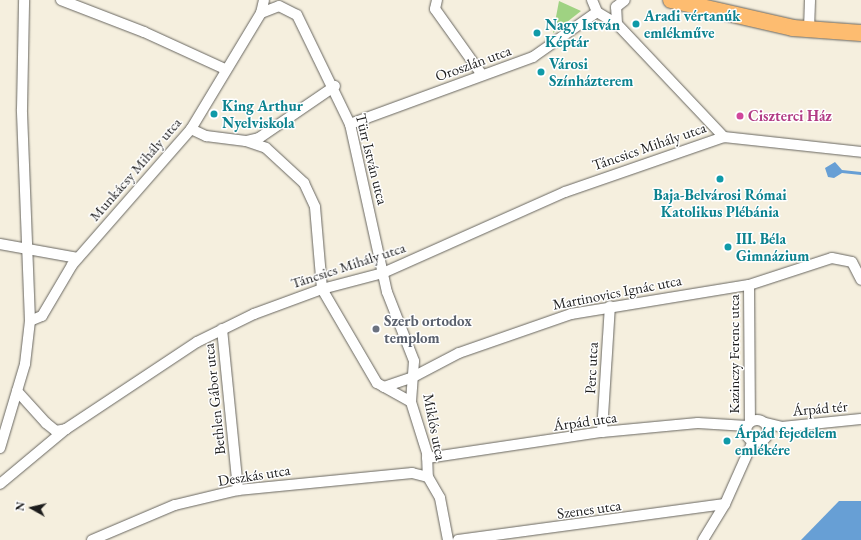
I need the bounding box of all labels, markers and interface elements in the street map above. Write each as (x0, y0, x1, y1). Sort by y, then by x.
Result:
place label: Aradi vértanúk emlékműve (644, 6, 740, 41)
place label: Nagy István Képtár (545, 15, 620, 50)
marker: Aradi vértanúk emlékműve (631, 19, 641, 29)
marker: Nagy István Képtár (532, 28, 542, 38)
street label: Oroszlán utca (433, 41, 513, 85)
place label: Városi Színházterem (549, 54, 633, 89)
marker: Városi Színházterem (536, 67, 546, 77)
place label: King Arthur Nyelviskola (222, 96, 303, 131)
place label: Ciszterci Ház (748, 107, 832, 125)
marker: King Arthur Nyelviskola (209, 109, 219, 119)
marker: Ciszterci Ház (735, 111, 745, 121)
street label: Türr István utca (352, 112, 392, 206)
street label: Munkácsy Mihály utca (85, 114, 185, 224)
street label: Táncsics Mihály utca (590, 118, 708, 174)
marker: Baja-Belvárosi Római Katolikus Plébánia (715, 174, 725, 184)
place label: Baja-Belvárosi Római Katolikus Plébánia (653, 185, 787, 220)
place label: III. Béla Gimnázium (736, 229, 809, 264)
street label: Táncsics Mihály utca (288, 238, 408, 292)
marker: III. Béla Gimnázium (723, 242, 733, 252)
street label: Martinovics Ignác utca (551, 271, 683, 313)
street label: Kazinczy Ferenc utca (725, 294, 743, 414)
place label: Szerb ortodox templom (384, 311, 472, 346)
marker: Szerb ortodox templom (371, 324, 381, 334)
street label: Bethlen Gábor utca (199, 342, 229, 456)
street label: Perc utca (581, 342, 601, 394)
street label: Miklós utca (420, 392, 450, 462)
street label: Árpád tér (792, 397, 848, 419)
street label: Árpád utca (552, 408, 618, 434)
place label: Árpád fejedelem emlékére (735, 423, 837, 458)
marker: Árpád fejedelem emlékére (722, 436, 732, 446)
street label: Deszkás utca (217, 460, 291, 490)
north arrow (12, 488, 52, 528)
street label: Szenes utca (556, 496, 622, 522)
text: N (13, 501, 28, 512)

